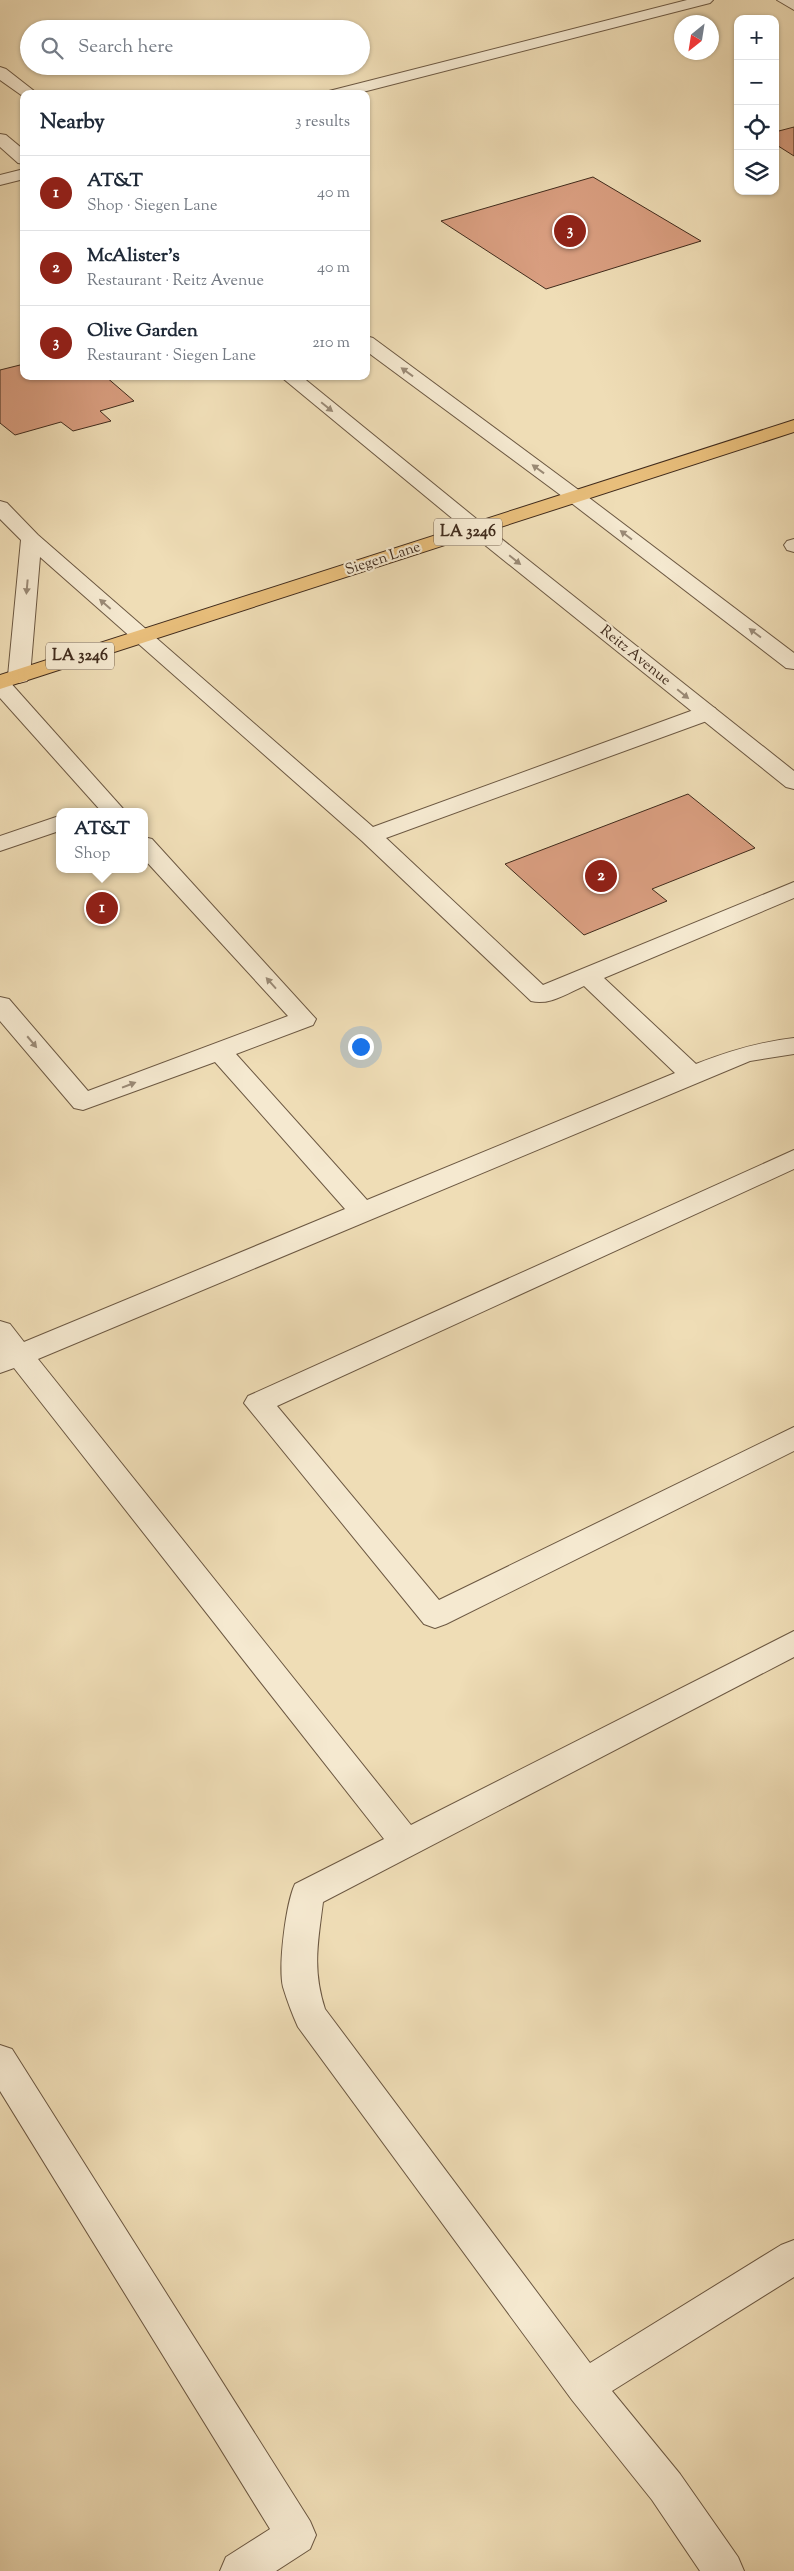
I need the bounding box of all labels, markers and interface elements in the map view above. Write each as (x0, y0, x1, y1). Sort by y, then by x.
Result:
north arrow (674, 15, 719, 60)
map controls (734, 15, 779, 195)
button: + (734, 15, 779, 60)
search box (20, 20, 370, 75)
icon: search (38, 34, 66, 62)
text: Search here (78, 34, 173, 61)
button: − (734, 60, 779, 105)
button: locate (734, 105, 779, 150)
text: Nearby (40, 108, 105, 138)
text: 3 results (295, 111, 350, 134)
button: layers (734, 150, 779, 195)
text: AT&T (87, 168, 143, 195)
text: 1 (53, 182, 59, 205)
text: 40 m (317, 182, 350, 205)
text: Shop · Siegen Lane (87, 195, 217, 218)
pin: 3 (554, 212, 586, 250)
text: McAlister's (87, 243, 180, 270)
text: 2 (52, 257, 60, 280)
text: 40 m (317, 257, 350, 280)
text: Restaurant · Reitz Avenue (87, 270, 264, 293)
text: Olive Garden (87, 318, 198, 345)
text: 3 (53, 332, 59, 355)
text: 210 m (312, 332, 350, 355)
text: Restaurant · Siegen Lane (87, 345, 256, 368)
one-way arrow (401, 367, 414, 378)
one-way arrow (320, 402, 333, 413)
one-way arrow (531, 464, 545, 474)
road number: LA 3246 (434, 518, 502, 546)
one-way arrow (619, 530, 633, 540)
street label: Siegen Lane (343, 537, 423, 581)
one-way arrow (508, 554, 521, 565)
one-way arrow (23, 580, 31, 596)
one-way arrow (100, 598, 112, 610)
street label: Reitz Avenue (595, 621, 675, 691)
one-way arrow (749, 628, 762, 639)
road number: LA 3246 (46, 642, 114, 669)
one-way arrow (676, 688, 689, 699)
popup (56, 808, 148, 873)
text: AT&T (74, 816, 130, 843)
text: Shop (74, 843, 110, 866)
pin: 2 (585, 857, 617, 895)
pin: 1 (86, 889, 118, 927)
one-way arrow (265, 978, 277, 990)
your location (348, 1034, 374, 1060)
one-way arrow (26, 1035, 37, 1048)
one-way arrow (121, 1081, 136, 1088)

